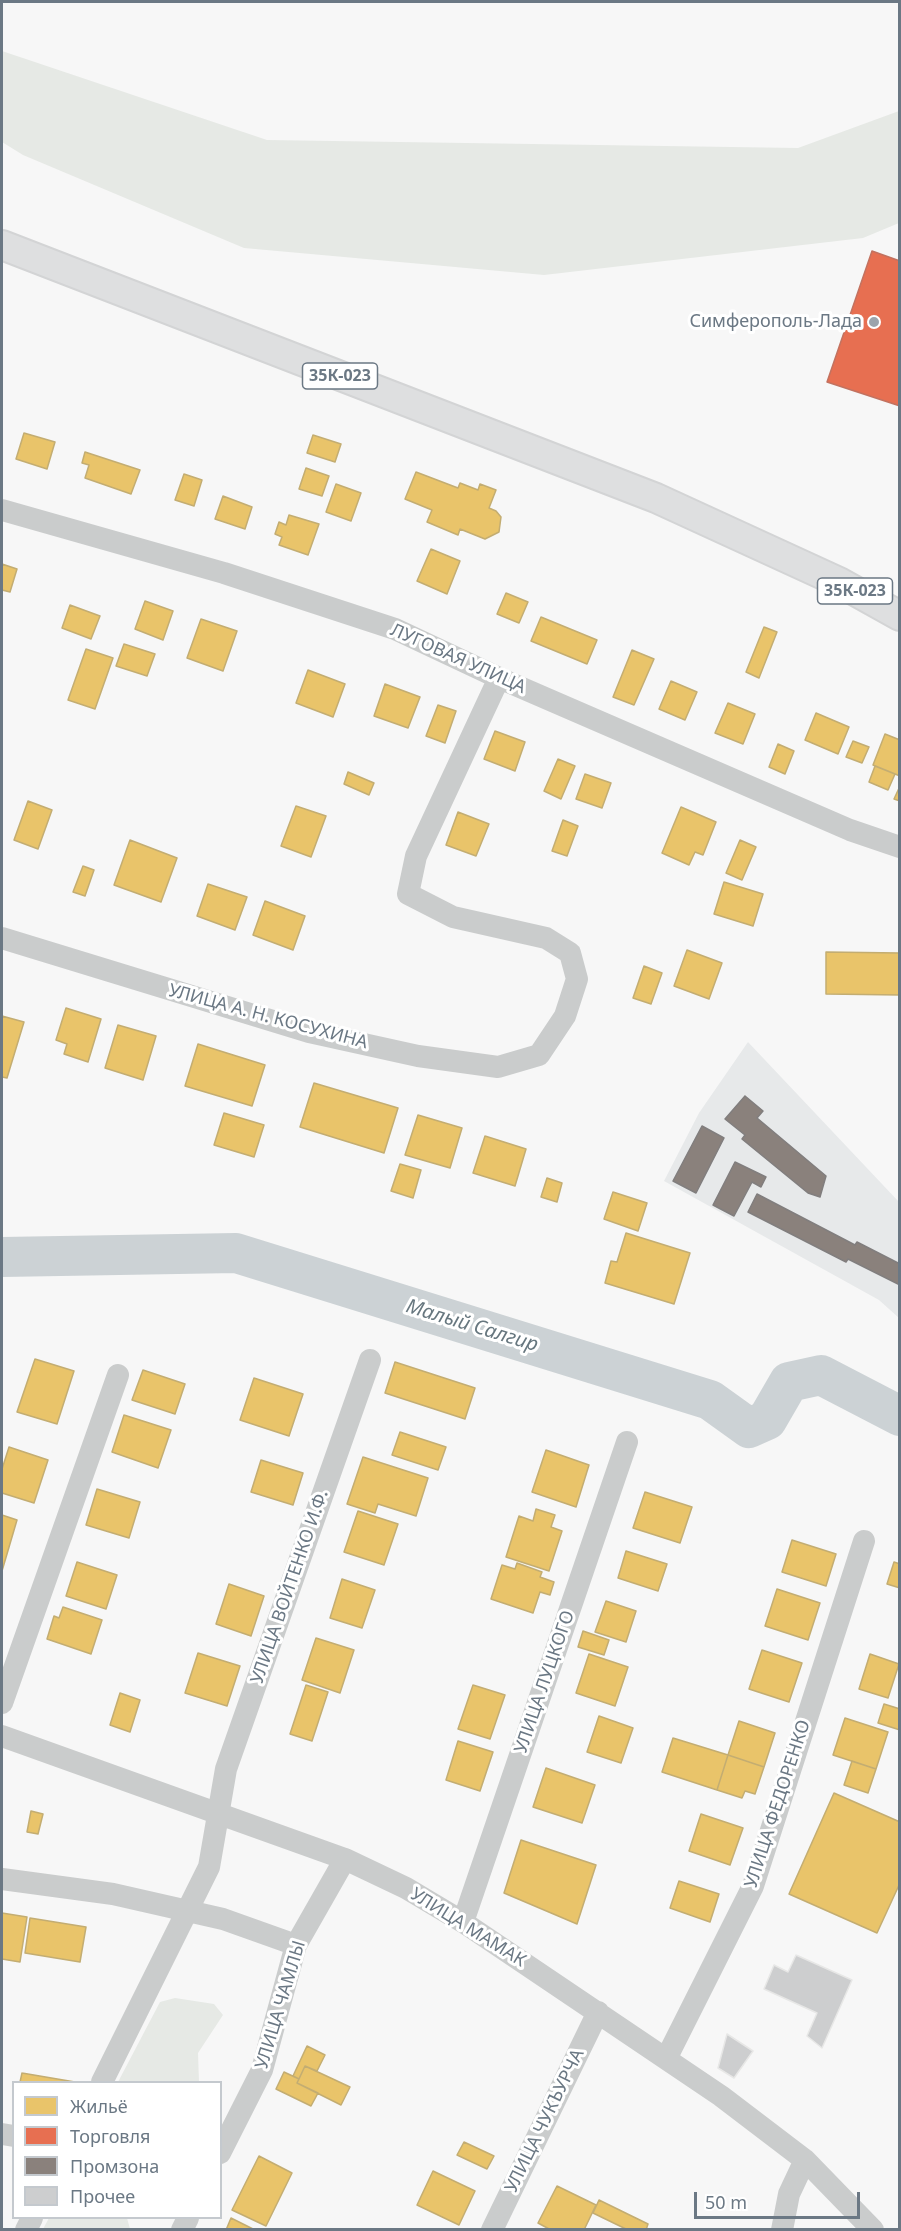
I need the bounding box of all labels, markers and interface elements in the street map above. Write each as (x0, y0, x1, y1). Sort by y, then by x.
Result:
place label: Симферополь-Лада (689, 311, 862, 333)
marker: Симферополь-Лада (867, 315, 881, 329)
road number: 35К-023 (302, 363, 378, 389)
road number: 35К-023 (818, 578, 892, 604)
street label: ЛУГОВАЯ УЛИЦА (387, 619, 529, 699)
street label: УЛИЦА А. Н. КОСУХИНА (166, 980, 370, 1054)
water label: Малый Салгир (403, 1295, 541, 1357)
street label: УЛИЦА ВОЙТЕНКО И.Ф. (247, 1487, 333, 1687)
street label: УЛИЦА ЛУЦКОГО (511, 1608, 579, 1756)
street label: УЛИЦА ФЕДОРЕНКО (741, 1717, 815, 1891)
street label: УЛИЦА МАМАК (406, 1884, 530, 1972)
street label: УЛИЦА ЧАМЛЫ (251, 1938, 311, 2072)
street label: УЛИЦА ЧУКЪУРЧА (501, 2046, 589, 2196)
legend (12, 2081, 222, 2219)
text: Жильё (70, 2094, 128, 2118)
text: Торговля (70, 2124, 150, 2148)
text: Промзона (70, 2154, 159, 2178)
scale bar (697, 2180, 864, 2218)
text: Прочее (70, 2184, 135, 2208)
text: 50 m (705, 2190, 747, 2214)

